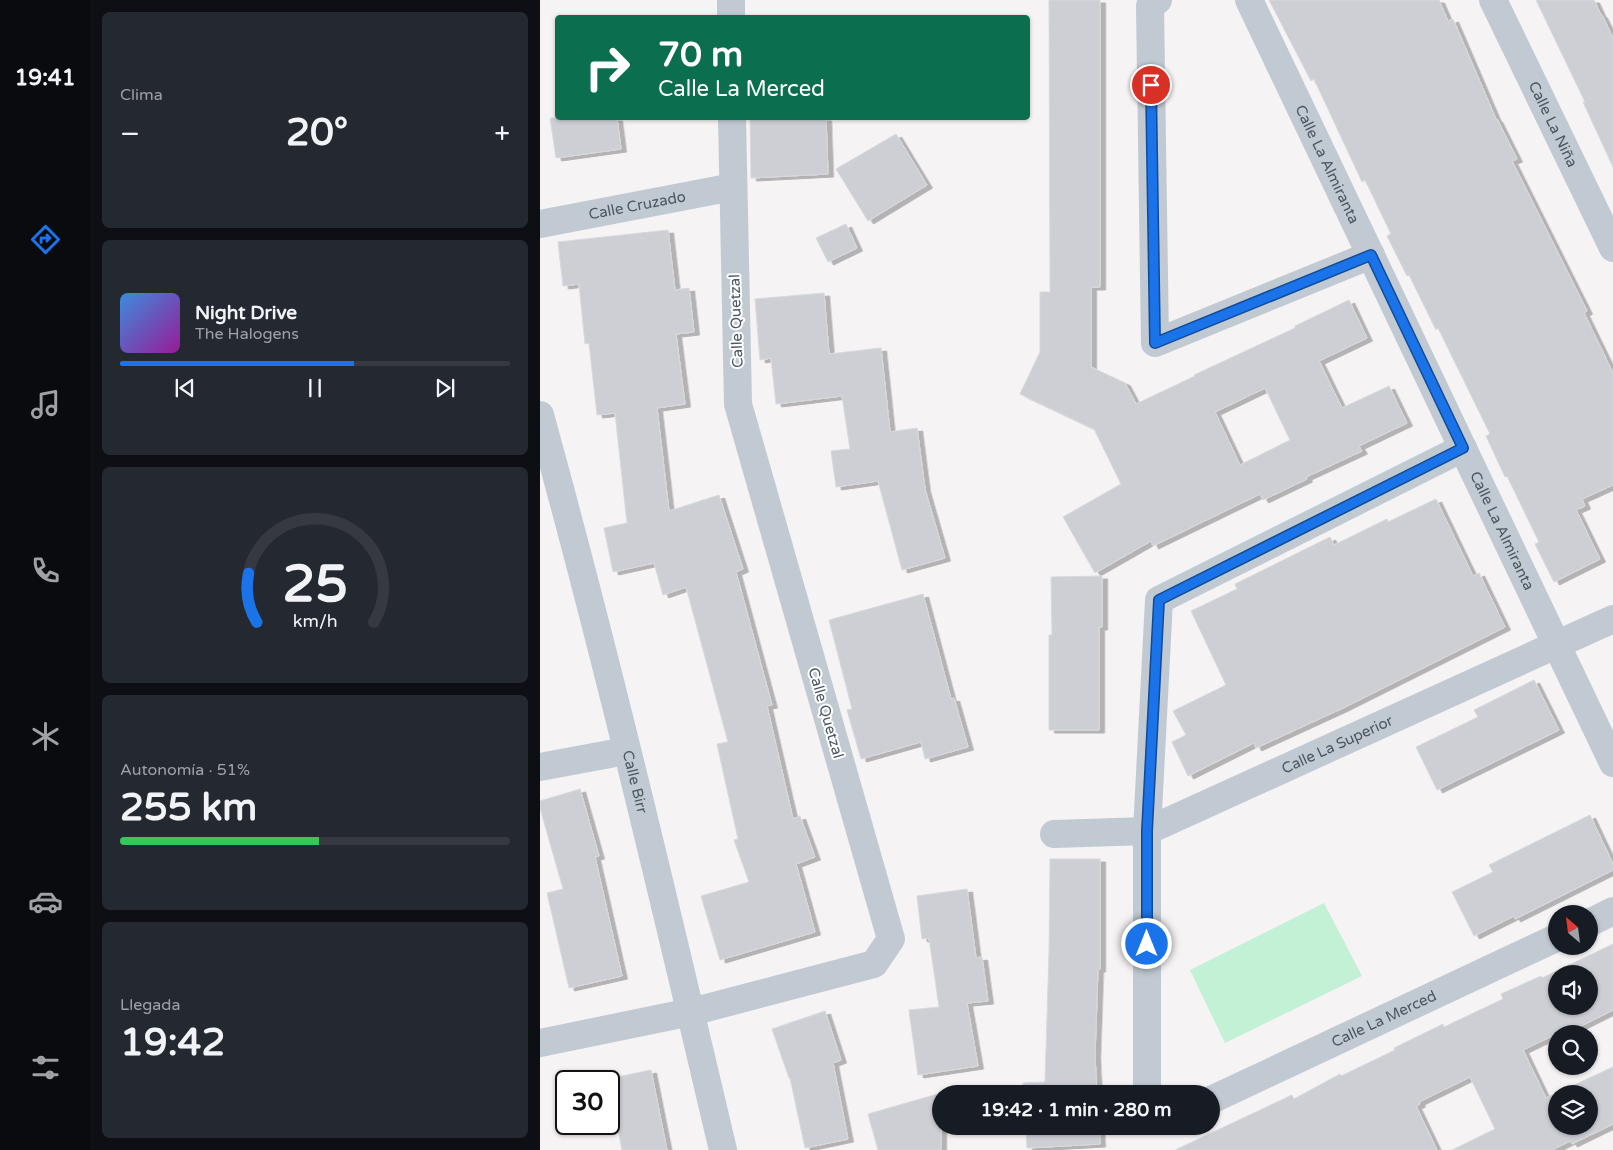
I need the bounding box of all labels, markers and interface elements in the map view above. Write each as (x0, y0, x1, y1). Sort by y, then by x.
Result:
text: 70 m (658, 34, 743, 76)
icon: right (575, 35, 640, 100)
pin (1130, 64, 1172, 106)
text: 19:41 (15, 65, 75, 91)
icon: arrive (1137, 71, 1165, 99)
text: Calle La Merced (658, 76, 825, 102)
street label: Calle La Niña (1525, 78, 1581, 170)
text: Clima (120, 85, 163, 105)
street label: Calle La Almiranta (1291, 102, 1363, 227)
text: 20° (286, 110, 348, 156)
text: − (120, 117, 140, 151)
text: + (494, 117, 510, 151)
street label: Calle Cruzado (587, 187, 687, 223)
icon: directions (28, 222, 63, 257)
street label: Calle Quetzal (725, 274, 747, 368)
text: Night Drive (195, 302, 297, 324)
text: The Halogens (195, 324, 299, 344)
icon: previous (171, 374, 199, 402)
icon: pause (301, 374, 329, 402)
icon: next (431, 374, 459, 402)
icon: music (28, 387, 63, 422)
street label: Calle La Almiranta (1466, 468, 1538, 593)
icon: phone (28, 553, 63, 588)
text: 25 (282, 553, 348, 616)
text: km/h (293, 611, 337, 632)
street label: Calle Quetzal (804, 665, 848, 761)
street label: Calle La Superior (1279, 711, 1396, 778)
icon: climate (28, 719, 63, 754)
street label: Calle Birr (619, 748, 651, 815)
text: Autonomía · 51% (120, 760, 250, 780)
text: 255 km (120, 785, 257, 831)
icon: car (28, 884, 63, 919)
north arrow (1548, 905, 1598, 955)
map controls (1548, 905, 1598, 1135)
position arrow (1120, 917, 1172, 969)
button: sound (1548, 965, 1598, 1015)
street label: Calle La Merced (1328, 986, 1439, 1051)
text: Llegada (120, 995, 180, 1015)
text: 19:42 (120, 1020, 225, 1066)
button: search (1548, 1025, 1598, 1075)
icon: filters (28, 1050, 63, 1085)
speed limit sign: 30 (555, 1070, 620, 1135)
button: layers (1548, 1085, 1598, 1135)
text: 19:42 · 1 min · 280 m (980, 1099, 1172, 1121)

